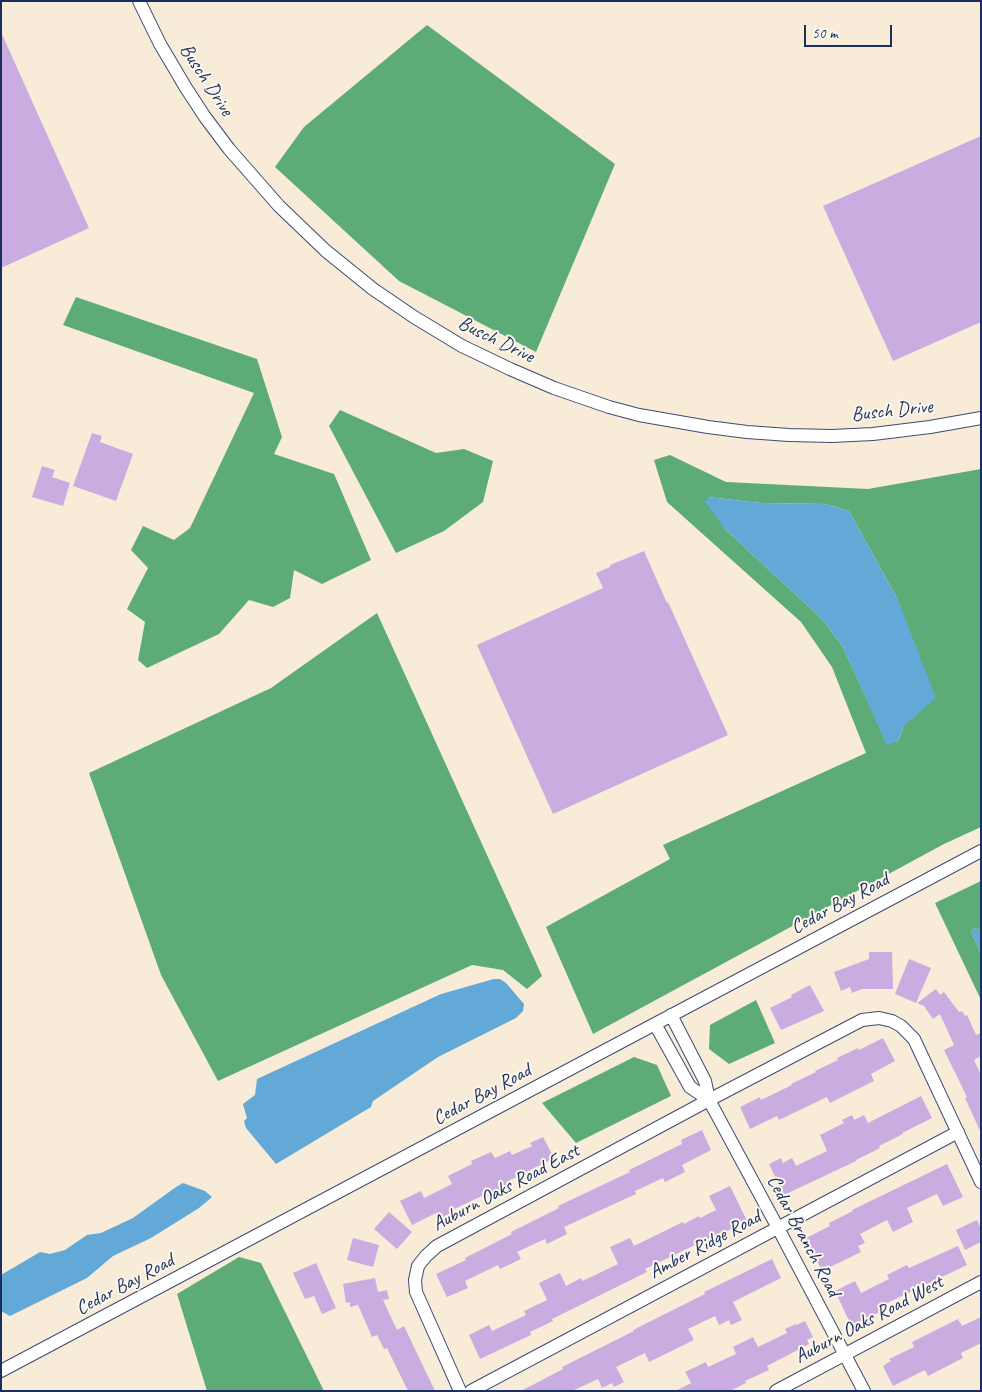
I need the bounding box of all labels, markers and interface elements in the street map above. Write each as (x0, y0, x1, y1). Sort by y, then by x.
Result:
scale bar (807, 15, 894, 47)
text: 50 m (812, 24, 838, 43)
street label: Busch Drive (174, 39, 238, 121)
street label: Busch Drive (454, 311, 538, 369)
street label: Busch Drive (850, 395, 934, 427)
street label: Cedar Bay Road (787, 868, 893, 940)
street label: Cedar Bay Road (429, 1059, 535, 1131)
street label: Auburn Oaks Road East (428, 1139, 584, 1237)
street label: Cedar Branch Road (761, 1171, 845, 1301)
street label: Amber Ridge Road (645, 1206, 765, 1284)
street label: Cedar Bay Road (72, 1249, 178, 1321)
street label: Auburn Oaks Road West (791, 1271, 947, 1369)

